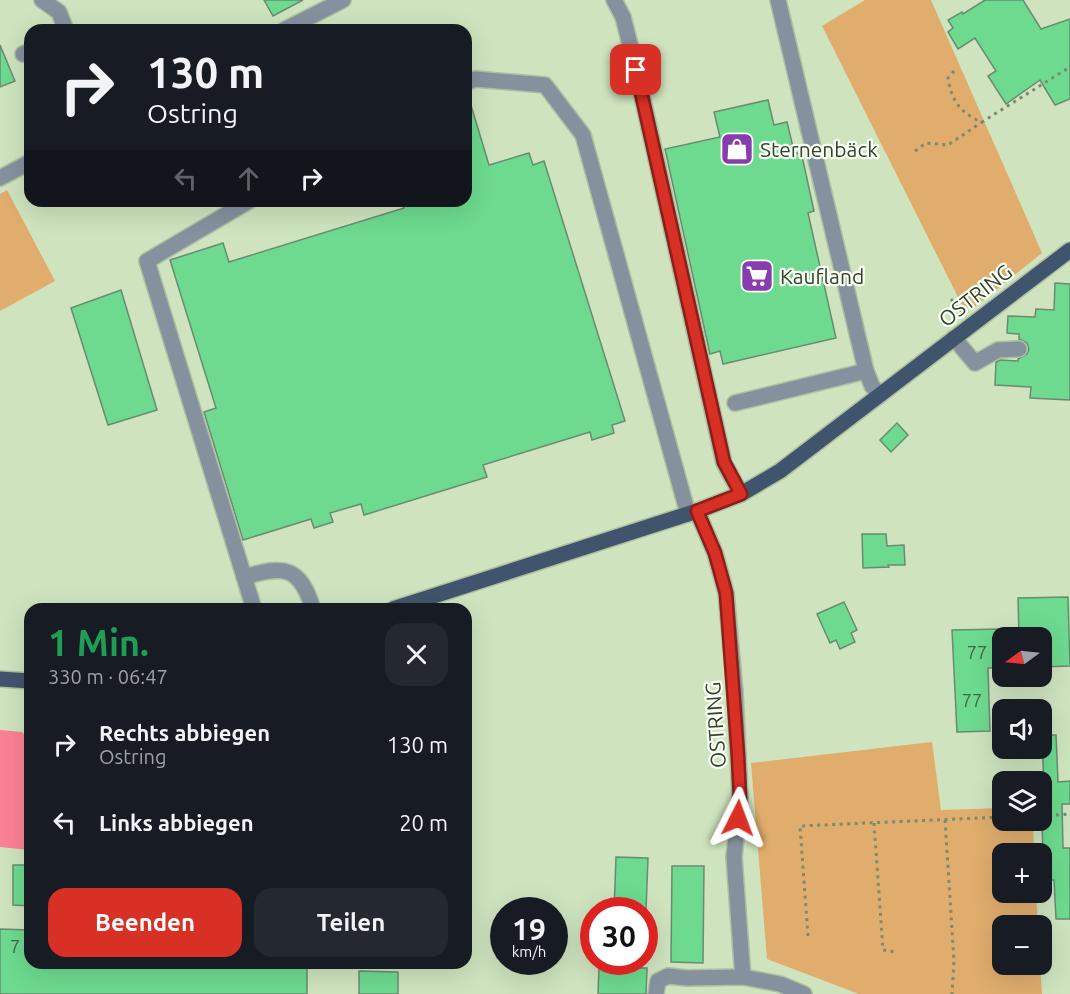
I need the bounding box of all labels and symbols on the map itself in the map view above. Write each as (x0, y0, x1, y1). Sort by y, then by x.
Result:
pin (610, 44, 661, 95)
shop icon: Sternenbäck (719, 131, 755, 167)
place label: Sternenbäck (760, 137, 878, 161)
supermarket icon: Kaufland (739, 258, 775, 294)
street label: OSTRING (934, 259, 1016, 331)
place label: Kaufland (780, 264, 864, 288)
north arrow (992, 627, 1052, 687)
house number: 77 (967, 642, 987, 662)
street label: OSTRING (700, 681, 730, 769)
house number: 77 (962, 690, 982, 710)
position arrow (706, 786, 770, 850)
speed limit sign: 30 (580, 897, 658, 975)
house number: 7 (10, 936, 20, 956)

